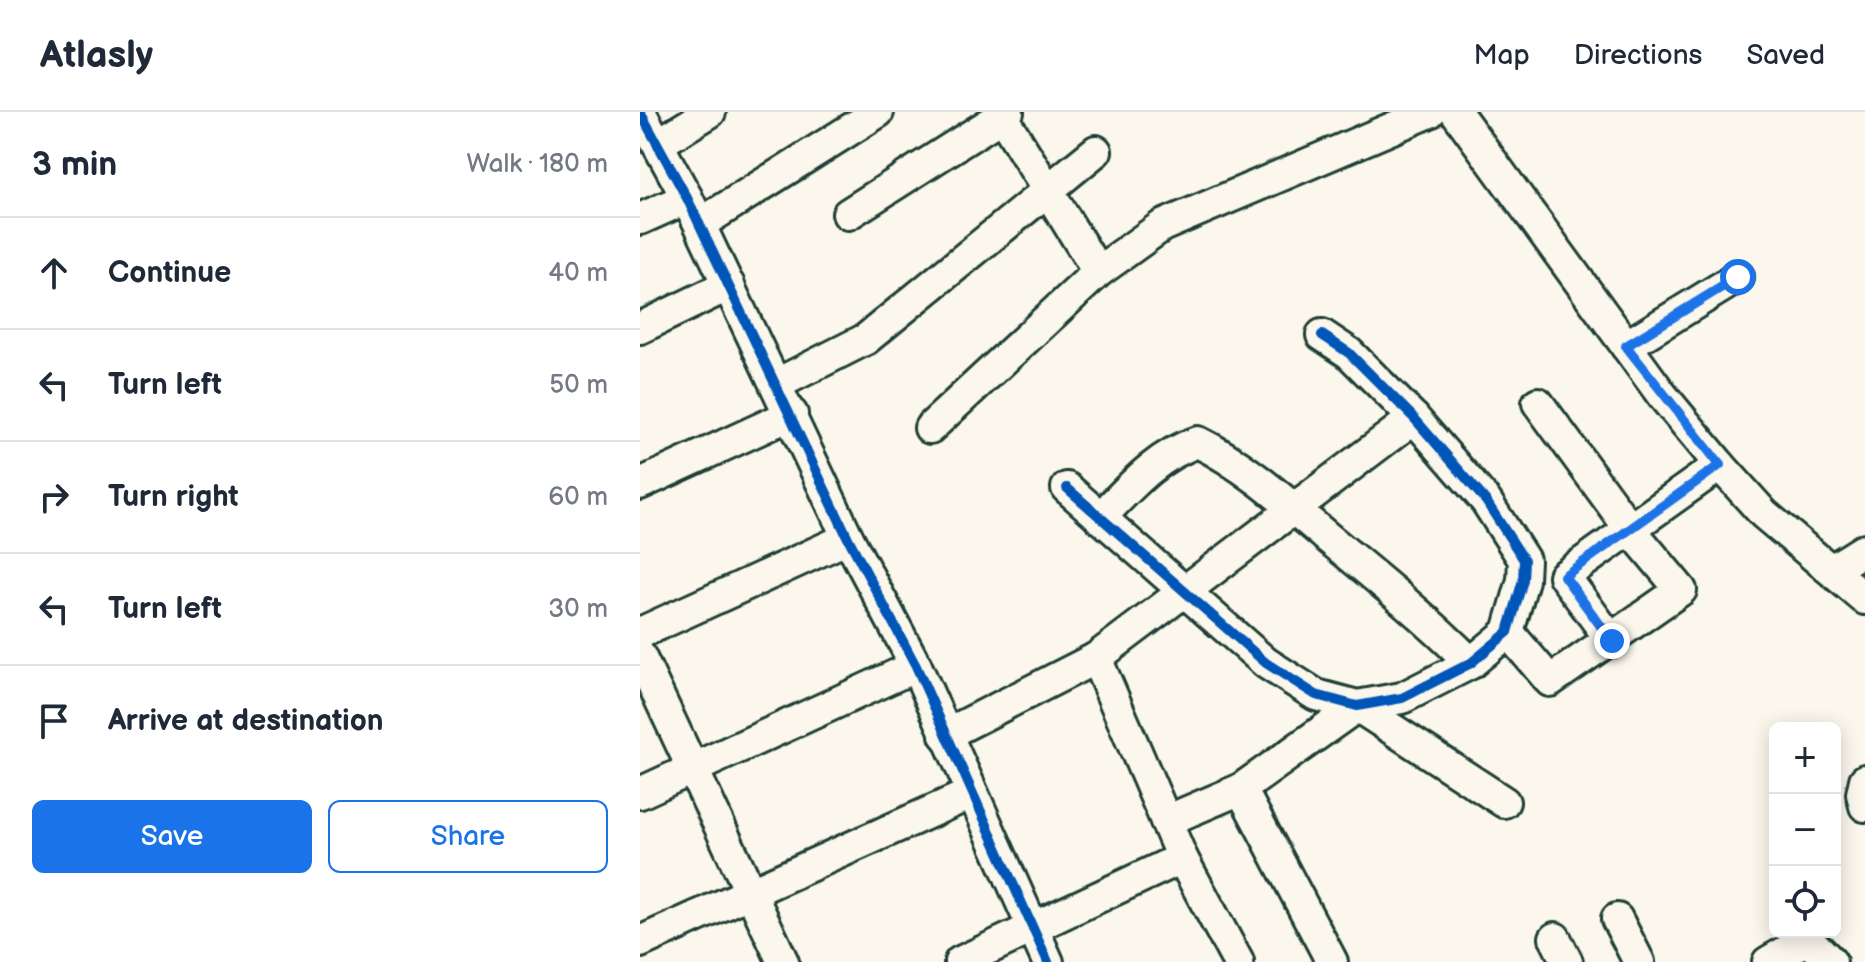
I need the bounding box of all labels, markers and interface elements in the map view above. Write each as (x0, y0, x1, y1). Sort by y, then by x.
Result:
text: Atlasly (40, 33, 153, 78)
text: Map (1473, 39, 1530, 72)
text: Directions (1574, 39, 1702, 72)
text: Saved (1746, 39, 1825, 72)
text: 3 min (32, 144, 117, 185)
text: Walk · 180 m (467, 149, 608, 180)
icon: ahead (32, 251, 76, 295)
text: Continue (108, 255, 231, 291)
text: 40 m (548, 258, 608, 289)
route start (1720, 259, 1756, 295)
icon: left (32, 363, 76, 407)
text: Turn left (108, 367, 222, 403)
text: 50 m (549, 370, 608, 401)
icon: right (32, 475, 76, 519)
text: Turn right (108, 479, 239, 515)
text: 60 m (548, 482, 608, 513)
icon: left (32, 587, 76, 631)
text: Turn left (108, 591, 222, 627)
text: 30 m (548, 594, 608, 625)
route end (1594, 623, 1630, 659)
icon: arrive (32, 699, 76, 743)
text: Arrive at destination (108, 703, 384, 739)
map controls (1769, 722, 1841, 938)
button: + (1769, 722, 1841, 794)
button: − (1769, 794, 1841, 866)
button: Save (32, 800, 312, 873)
button: Share (328, 800, 608, 873)
button: locate (1769, 866, 1841, 938)

